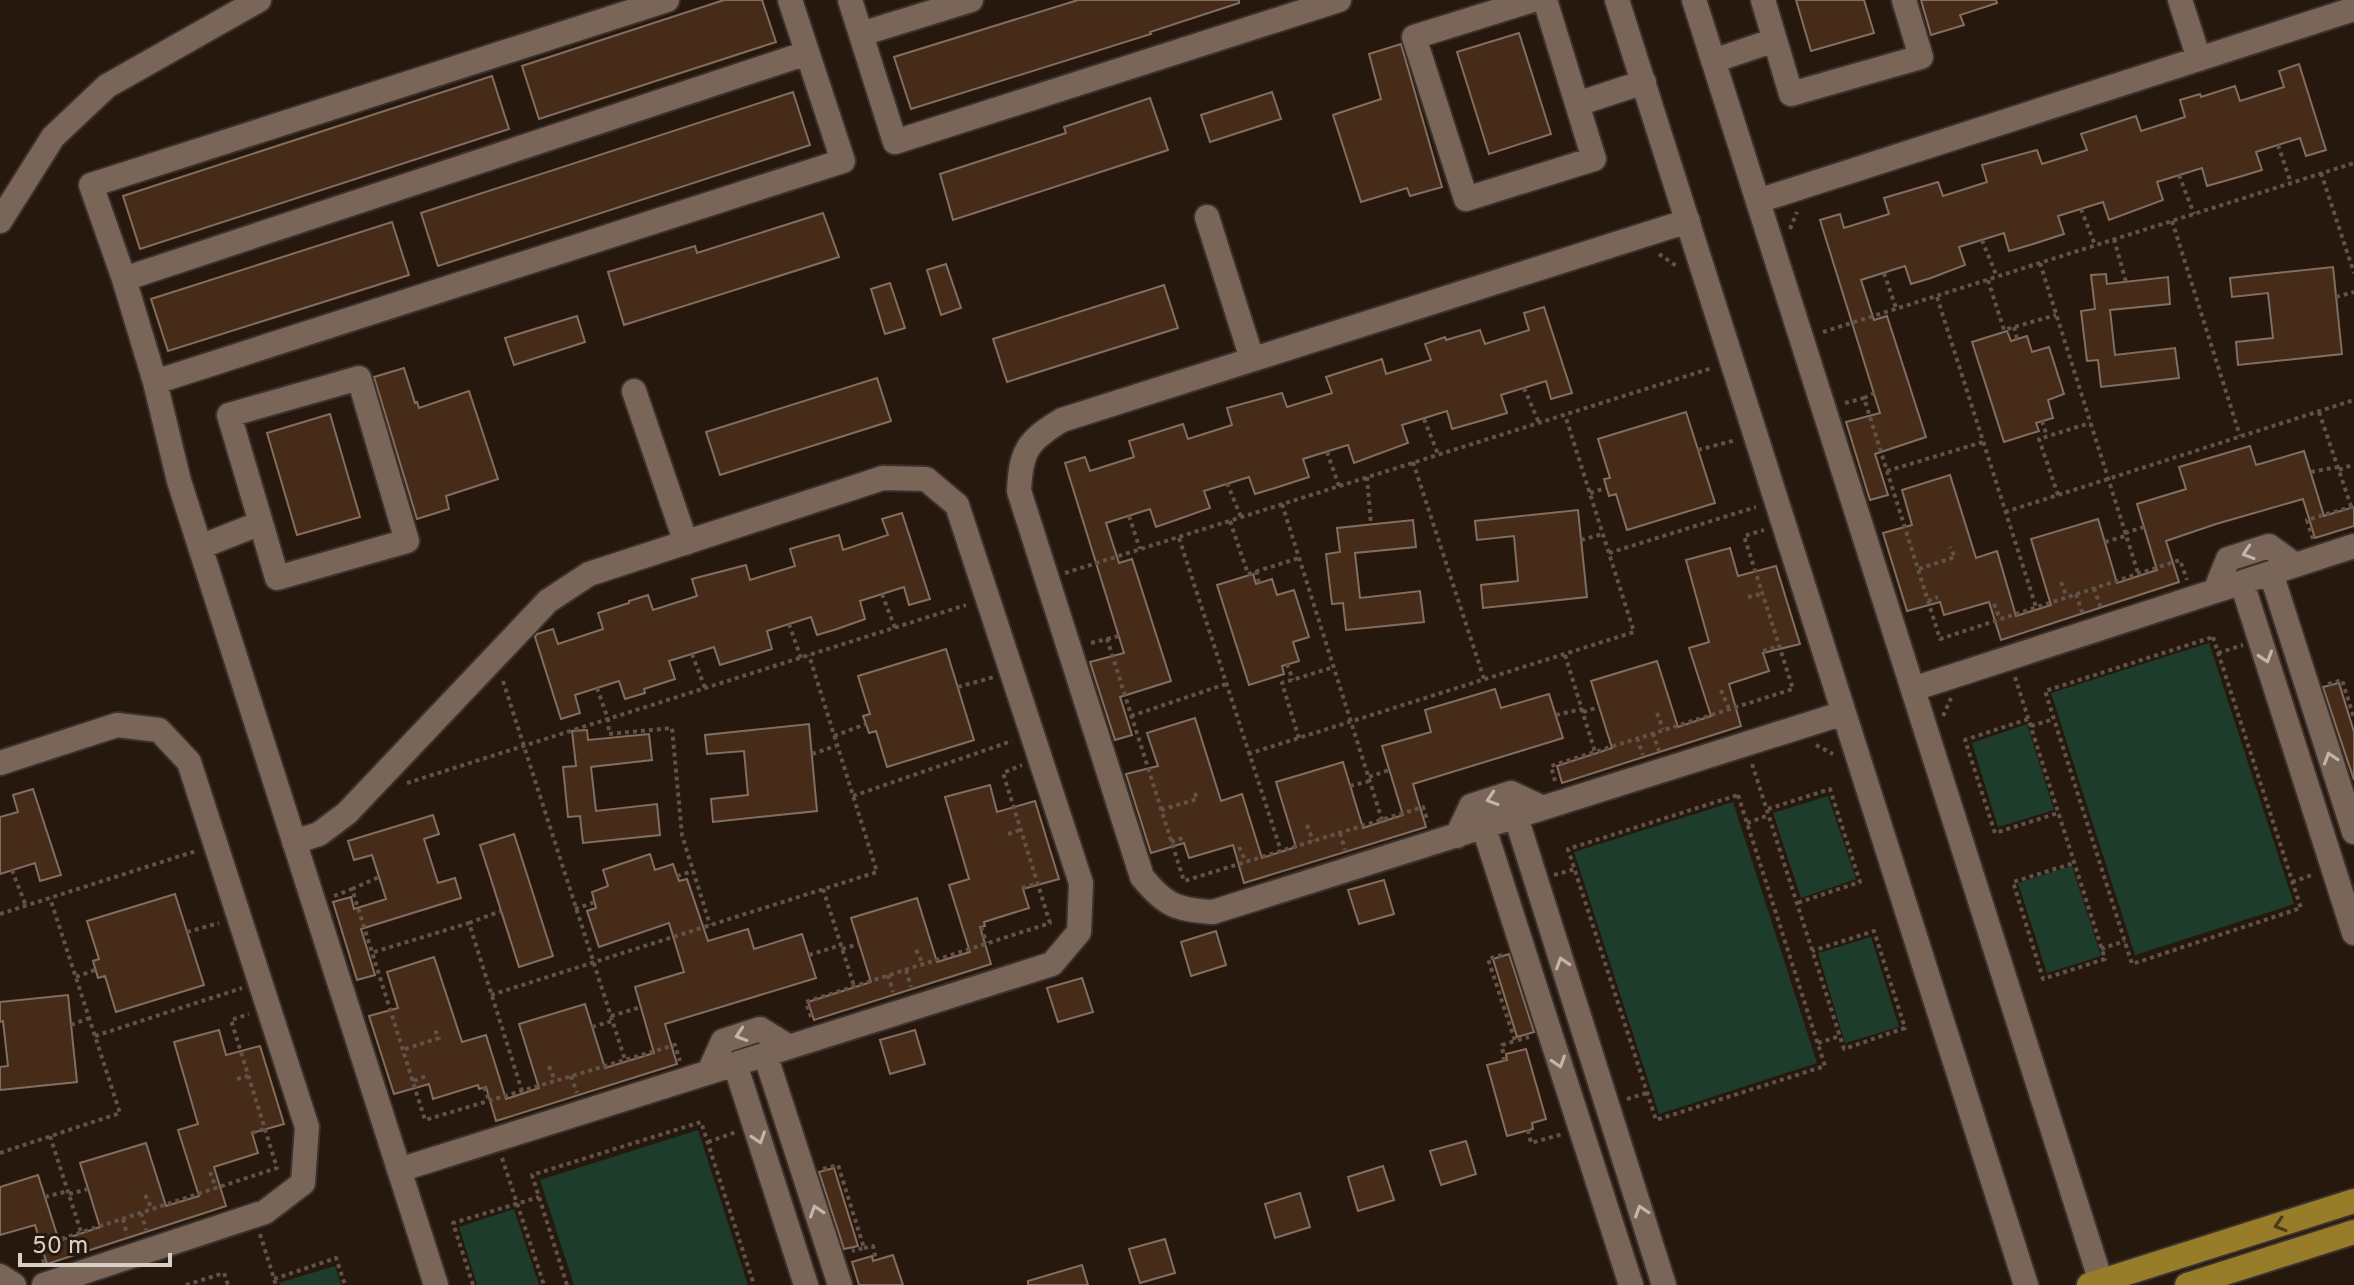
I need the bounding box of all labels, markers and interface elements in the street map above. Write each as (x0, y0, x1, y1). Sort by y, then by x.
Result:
one-way arrow (2241, 544, 2255, 560)
one-way arrow (2256, 649, 2272, 663)
one-way arrow (2323, 751, 2339, 765)
one-way arrow (1486, 790, 1499, 806)
one-way arrow (1555, 956, 1571, 970)
one-way arrow (735, 1025, 749, 1041)
one-way arrow (1550, 1054, 1566, 1068)
one-way arrow (750, 1131, 766, 1144)
one-way arrow (809, 1204, 825, 1218)
one-way arrow (1634, 1204, 1650, 1218)
one-way arrow (2273, 1216, 2287, 1232)
scale bar (20, 1217, 170, 1267)
text: 50 m (32, 1232, 88, 1262)

